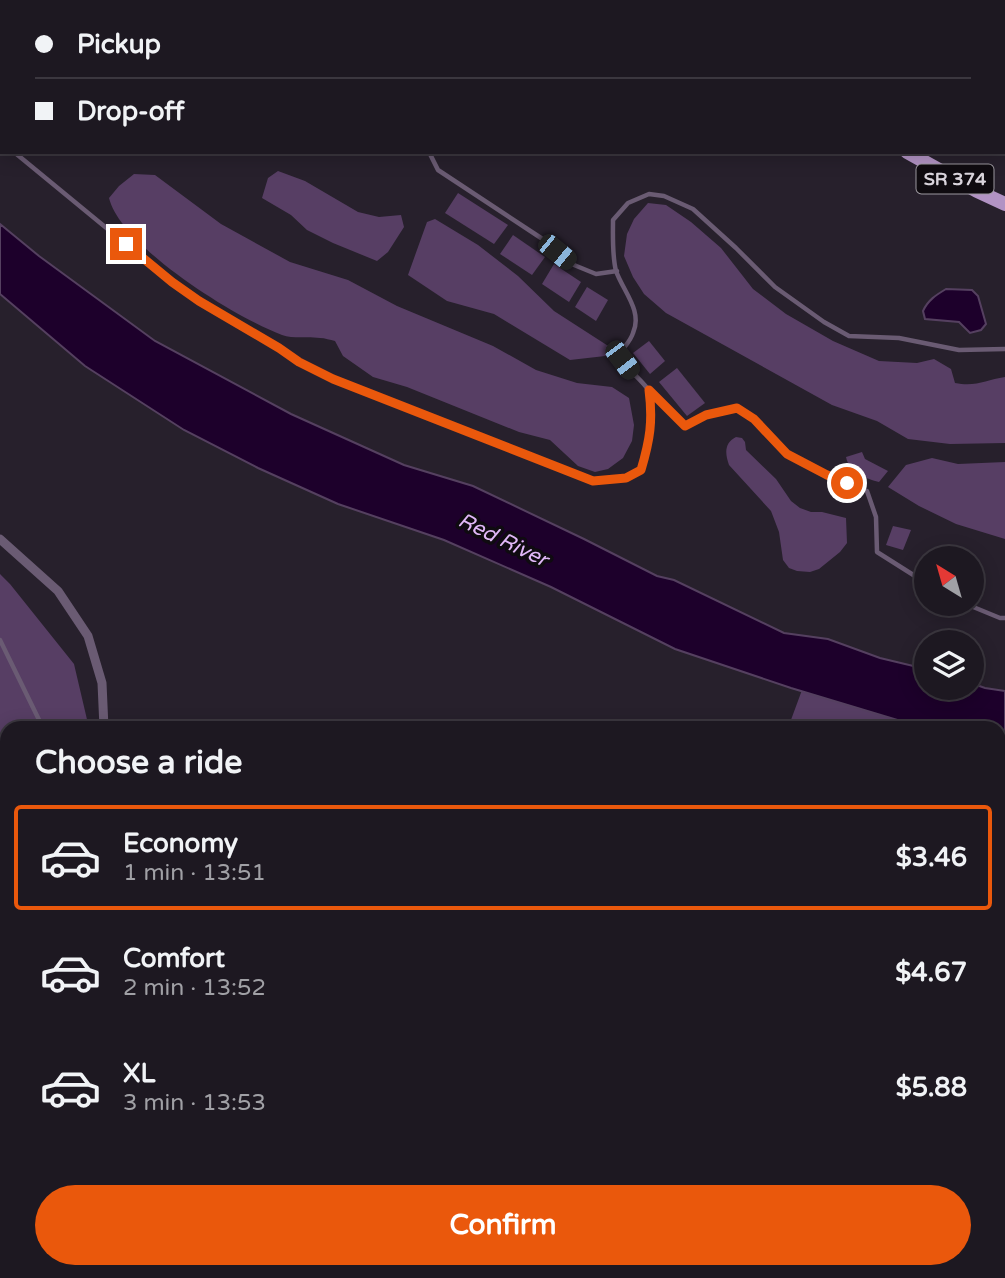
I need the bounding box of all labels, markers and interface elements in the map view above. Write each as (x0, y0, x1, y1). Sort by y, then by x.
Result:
text: Pickup (77, 29, 161, 60)
text: Drop-off (77, 96, 184, 127)
road number: SR 374 (916, 164, 993, 194)
route end (110, 228, 142, 260)
car (535, 231, 580, 273)
car (601, 337, 644, 383)
route start (831, 467, 863, 499)
water label: Red River (454, 508, 555, 574)
north arrow (914, 546, 984, 616)
map controls (914, 546, 984, 700)
button: layers (914, 630, 984, 700)
text: Choose a ride (35, 744, 242, 782)
icon: car (39, 826, 102, 889)
text: Economy (123, 828, 238, 859)
text: $3.46 (896, 842, 967, 873)
text: 1 min · 13:51 (123, 859, 266, 887)
icon: car (39, 941, 102, 1004)
text: Comfort (123, 943, 225, 974)
text: $4.67 (895, 957, 967, 988)
text: 2 min · 13:52 (123, 974, 266, 1002)
icon: car (39, 1056, 102, 1119)
text: XL (123, 1058, 155, 1089)
text: $5.88 (896, 1072, 967, 1103)
text: 3 min · 13:53 (123, 1089, 266, 1117)
button: Confirm (35, 1185, 971, 1265)

